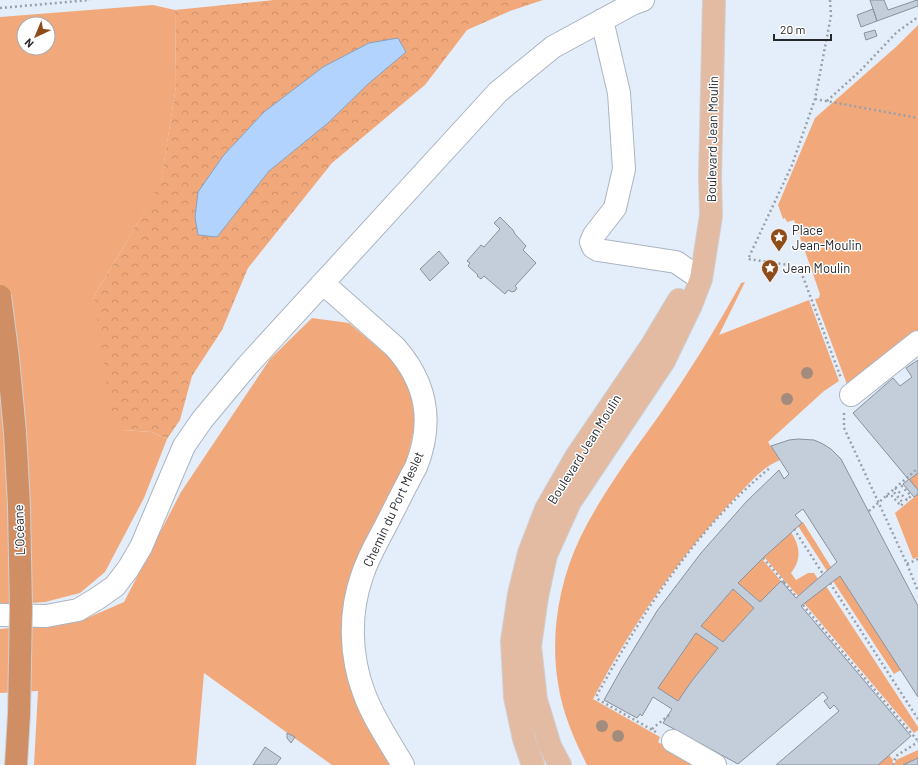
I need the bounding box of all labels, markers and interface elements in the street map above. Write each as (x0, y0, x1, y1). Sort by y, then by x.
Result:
north arrow (16, 16, 56, 56)
scale bar (774, 16, 831, 42)
text: 20 m (780, 22, 806, 36)
text: N (22, 36, 36, 51)
street label: Boulevard Jean Moulin (703, 76, 721, 202)
place label: Place Jean-Moulin (792, 222, 862, 253)
place icon: Place Jean-Moulin (769, 227, 789, 252)
place icon: Jean Moulin (760, 258, 780, 283)
place label: Jean Moulin (783, 260, 850, 276)
street label: Boulevard Jean Moulin (544, 391, 624, 507)
street label: Chemin du Port Meslet (359, 449, 427, 569)
street label: L’Océane (10, 504, 28, 556)

